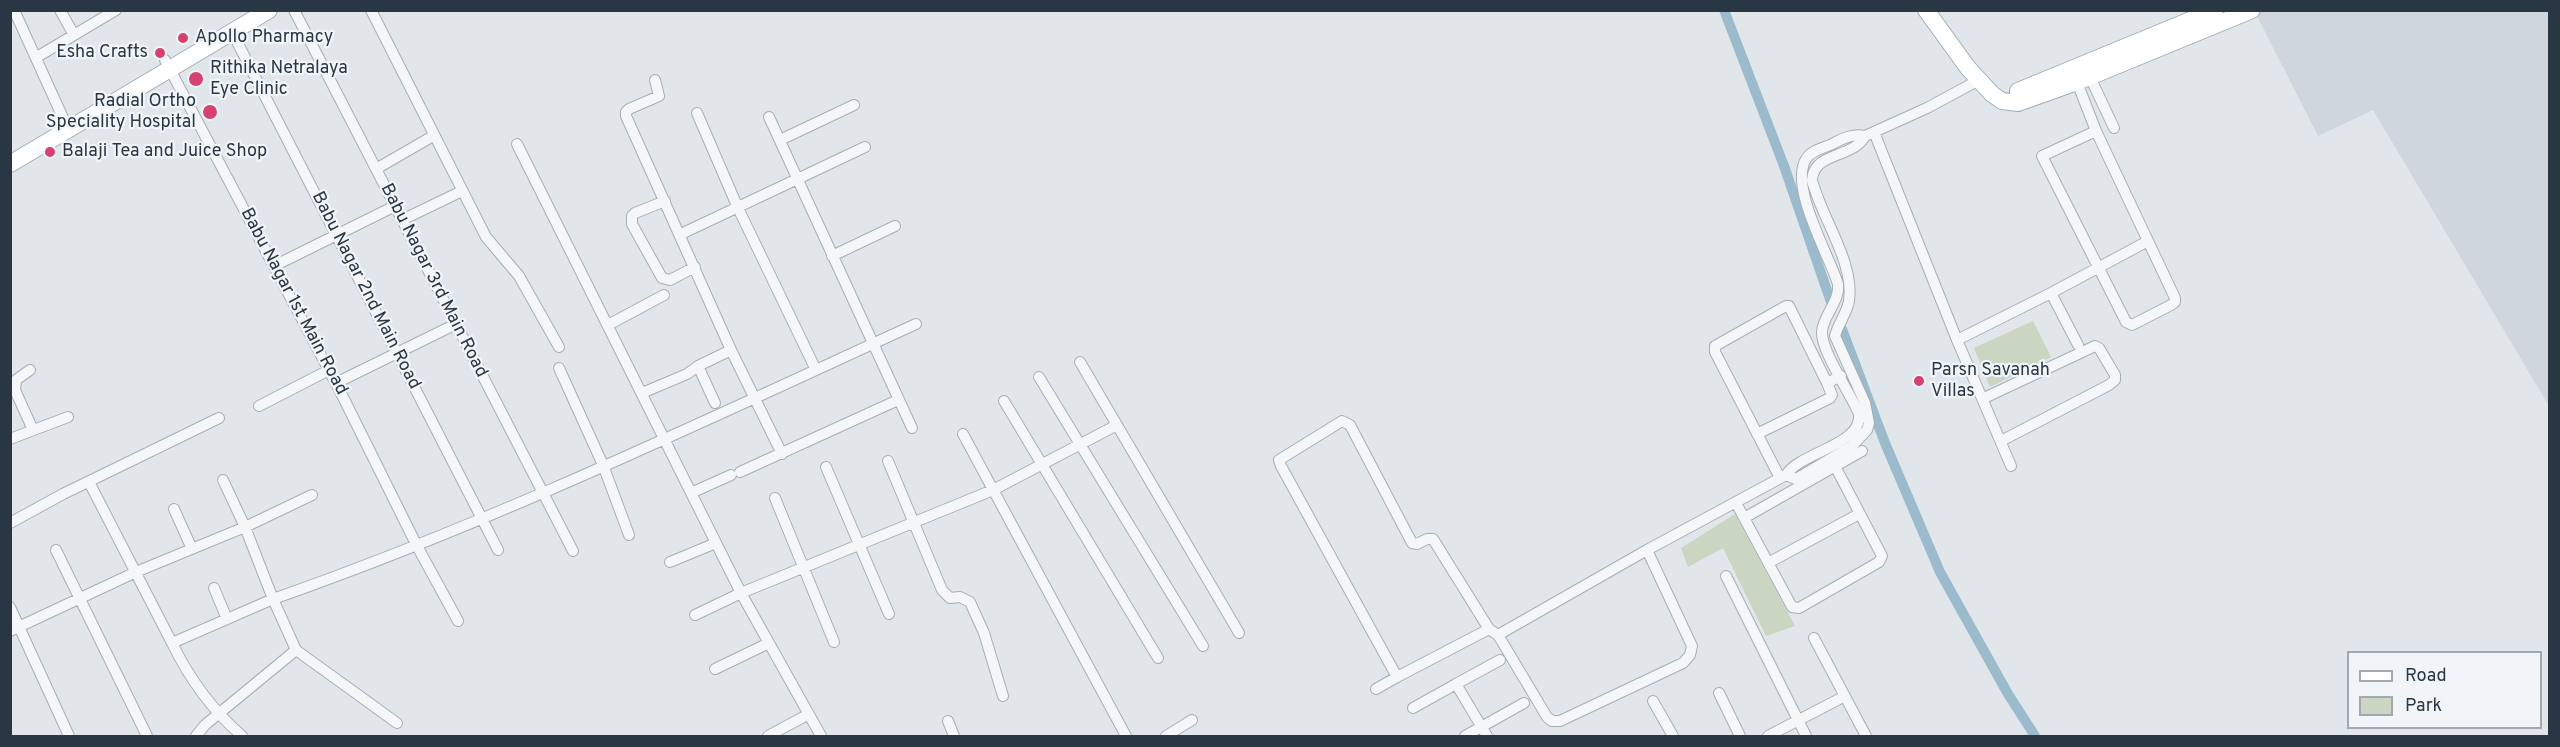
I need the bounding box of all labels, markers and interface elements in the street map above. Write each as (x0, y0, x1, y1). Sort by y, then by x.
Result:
place label: Apollo Pharmacy (195, 27, 333, 49)
marker: Apollo Pharmacy (176, 31, 190, 45)
place label: Esha Crafts (56, 42, 148, 64)
marker: Esha Crafts (153, 46, 167, 60)
place label: Rithika Netralaya Eye Clinic (210, 58, 348, 100)
marker: Rithika Netralaya Eye Clinic (187, 70, 205, 88)
place label: Radial Ortho Speciality Hospital (46, 91, 196, 134)
marker: Radial Ortho Speciality Hospital (201, 103, 219, 121)
place label: Balaji Tea and Juice Shop (62, 141, 267, 163)
marker: Balaji Tea and Juice Shop (43, 145, 57, 159)
street label: Babu Nagar 3rd Main Road (375, 180, 491, 382)
street label: Babu Nagar 2nd Main Road (306, 189, 424, 393)
street label: Babu Nagar 1st Main Road (234, 205, 352, 399)
place label: Parsn Savanah Villas (1931, 360, 2050, 403)
marker: Parsn Savanah Villas (1912, 374, 1926, 388)
legend (2347, 651, 2542, 729)
text: Road (2405, 665, 2447, 688)
text: Park (2405, 695, 2442, 718)

